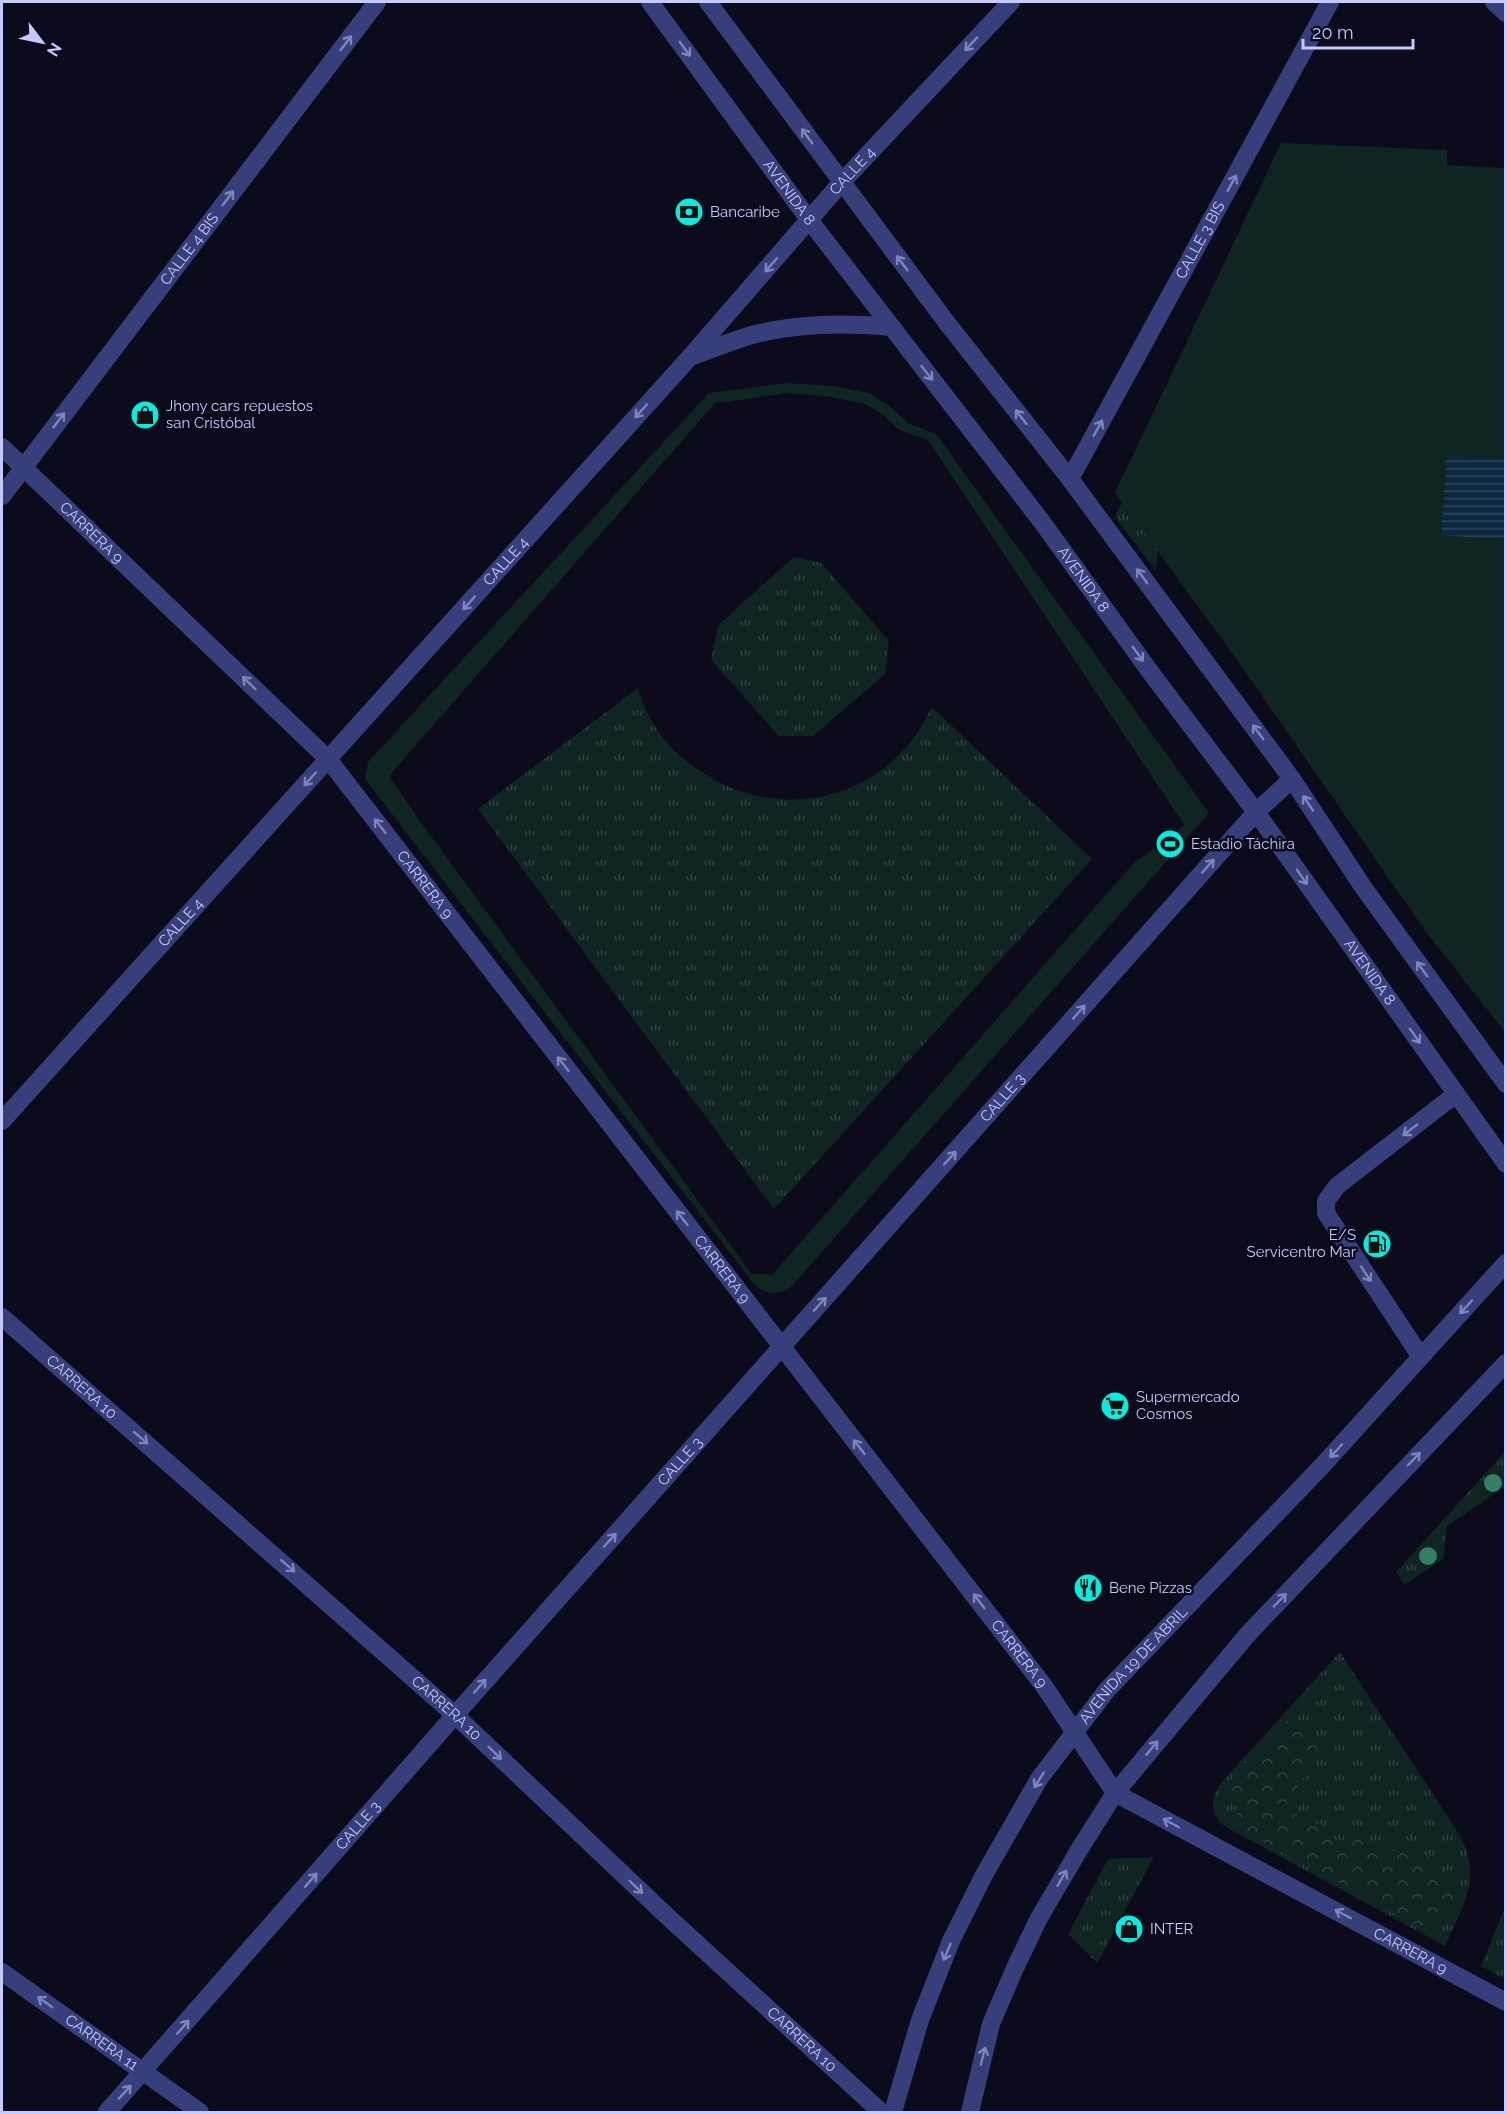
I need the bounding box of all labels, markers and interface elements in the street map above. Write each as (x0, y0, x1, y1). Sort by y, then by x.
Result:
north arrow (12, 12, 72, 72)
scale bar (1303, 12, 1412, 50)
text: 20 m (1312, 22, 1354, 43)
one-way arrow (339, 35, 352, 51)
one-way arrow (964, 37, 978, 52)
text: N (43, 39, 66, 60)
one-way arrow (679, 40, 691, 56)
one-way arrow (801, 128, 813, 144)
street label: CALLE 4 (826, 143, 879, 199)
street label: AVENIDA 8 (759, 156, 819, 229)
one-way arrow (1226, 175, 1238, 192)
one-way arrow (221, 190, 234, 206)
bank icon: Bancaribe (673, 196, 705, 228)
street label: CALLE 3 BIS (1172, 198, 1229, 282)
place label: Bancaribe (710, 203, 780, 221)
street label: CALLE 4 BIS (156, 210, 222, 289)
one-way arrow (895, 255, 908, 271)
one-way arrow (764, 257, 778, 272)
one-way arrow (920, 365, 933, 381)
place label: Jhony cars repuestos san Cristóbal (166, 397, 313, 432)
shop icon: Jhony cars repuestos san Cristóbal (129, 399, 161, 431)
one-way arrow (634, 403, 648, 418)
one-way arrow (1015, 409, 1028, 425)
one-way arrow (52, 412, 65, 428)
one-way arrow (1092, 420, 1104, 437)
street label: CARRERA 9 (56, 498, 127, 567)
street label: CALLE 4 (479, 534, 532, 589)
street label: AVENIDA 8 (1054, 543, 1113, 616)
one-way arrow (1135, 568, 1148, 584)
one-way arrow (462, 595, 476, 610)
one-way arrow (1131, 646, 1144, 662)
one-way arrow (241, 676, 256, 690)
one-way arrow (1251, 725, 1264, 741)
one-way arrow (303, 771, 317, 786)
one-way arrow (1302, 795, 1314, 812)
one-way arrow (374, 819, 386, 835)
sports icon: Estadio Táchira (1154, 828, 1186, 860)
place label: Estadio Táchira (1191, 835, 1295, 853)
street label: CARRERA 9 (393, 847, 457, 922)
one-way arrow (1201, 859, 1215, 874)
one-way arrow (1296, 868, 1308, 884)
street label: CALLE 4 (154, 895, 207, 951)
street label: AVENIDA 8 (1340, 936, 1399, 1009)
one-way arrow (1416, 961, 1428, 977)
one-way arrow (1072, 1005, 1086, 1020)
one-way arrow (1409, 1027, 1421, 1043)
one-way arrow (557, 1056, 570, 1072)
street label: CALLE 3 (976, 1070, 1029, 1126)
one-way arrow (1402, 1124, 1418, 1136)
one-way arrow (943, 1151, 957, 1166)
one-way arrow (676, 1211, 688, 1227)
place label: E/S Servicentro Mar (1247, 1226, 1357, 1261)
fuel station icon: E/S Servicentro Mar (1361, 1228, 1393, 1260)
street label: CARRERA 9 (690, 1232, 754, 1307)
one-way arrow (1360, 1265, 1372, 1281)
one-way arrow (814, 1296, 827, 1312)
one-way arrow (1459, 1299, 1473, 1314)
street label: CARRERA 10 (43, 1351, 121, 1423)
place label: Supermercado Cosmos (1136, 1388, 1240, 1423)
supermarket icon: Supermercado Cosmos (1099, 1390, 1131, 1422)
one-way arrow (133, 1431, 148, 1445)
street label: CALLE 3 (654, 1433, 706, 1489)
one-way arrow (853, 1439, 865, 1455)
one-way arrow (1328, 1444, 1343, 1459)
one-way arrow (1407, 1452, 1421, 1467)
one-way arrow (603, 1533, 617, 1548)
one-way arrow (280, 1559, 295, 1573)
restaurant icon: Bene Pizzas (1072, 1572, 1104, 1604)
place label: Bene Pizzas (1109, 1579, 1192, 1597)
one-way arrow (972, 1593, 985, 1609)
one-way arrow (1272, 1593, 1287, 1608)
street label: AVENIDA 19 DE ABRIL (1075, 1603, 1191, 1728)
street label: CARRERA 9 (987, 1616, 1051, 1692)
street label: CARRERA 10 (408, 1672, 485, 1744)
one-way arrow (473, 1679, 487, 1694)
one-way arrow (1145, 1741, 1159, 1756)
one-way arrow (487, 1746, 502, 1760)
one-way arrow (1033, 1771, 1045, 1788)
street label: CALLE 3 (332, 1797, 384, 1854)
one-way arrow (1163, 1817, 1180, 1829)
one-way arrow (1056, 1870, 1068, 1887)
one-way arrow (304, 1873, 318, 1888)
one-way arrow (629, 1880, 644, 1894)
one-way arrow (1335, 1908, 1353, 1919)
shop icon: INTER (1113, 1913, 1145, 1945)
place label: INTER (1150, 1920, 1194, 1938)
street label: CARRERA 9 (1370, 1924, 1451, 1978)
one-way arrow (941, 1942, 952, 1960)
one-way arrow (37, 1996, 53, 2008)
street label: CARRERA 10 (763, 2003, 840, 2076)
street label: CARRERA 11 (62, 2011, 142, 2075)
one-way arrow (176, 2020, 190, 2035)
one-way arrow (978, 2046, 990, 2065)
one-way arrow (118, 2085, 132, 2100)

